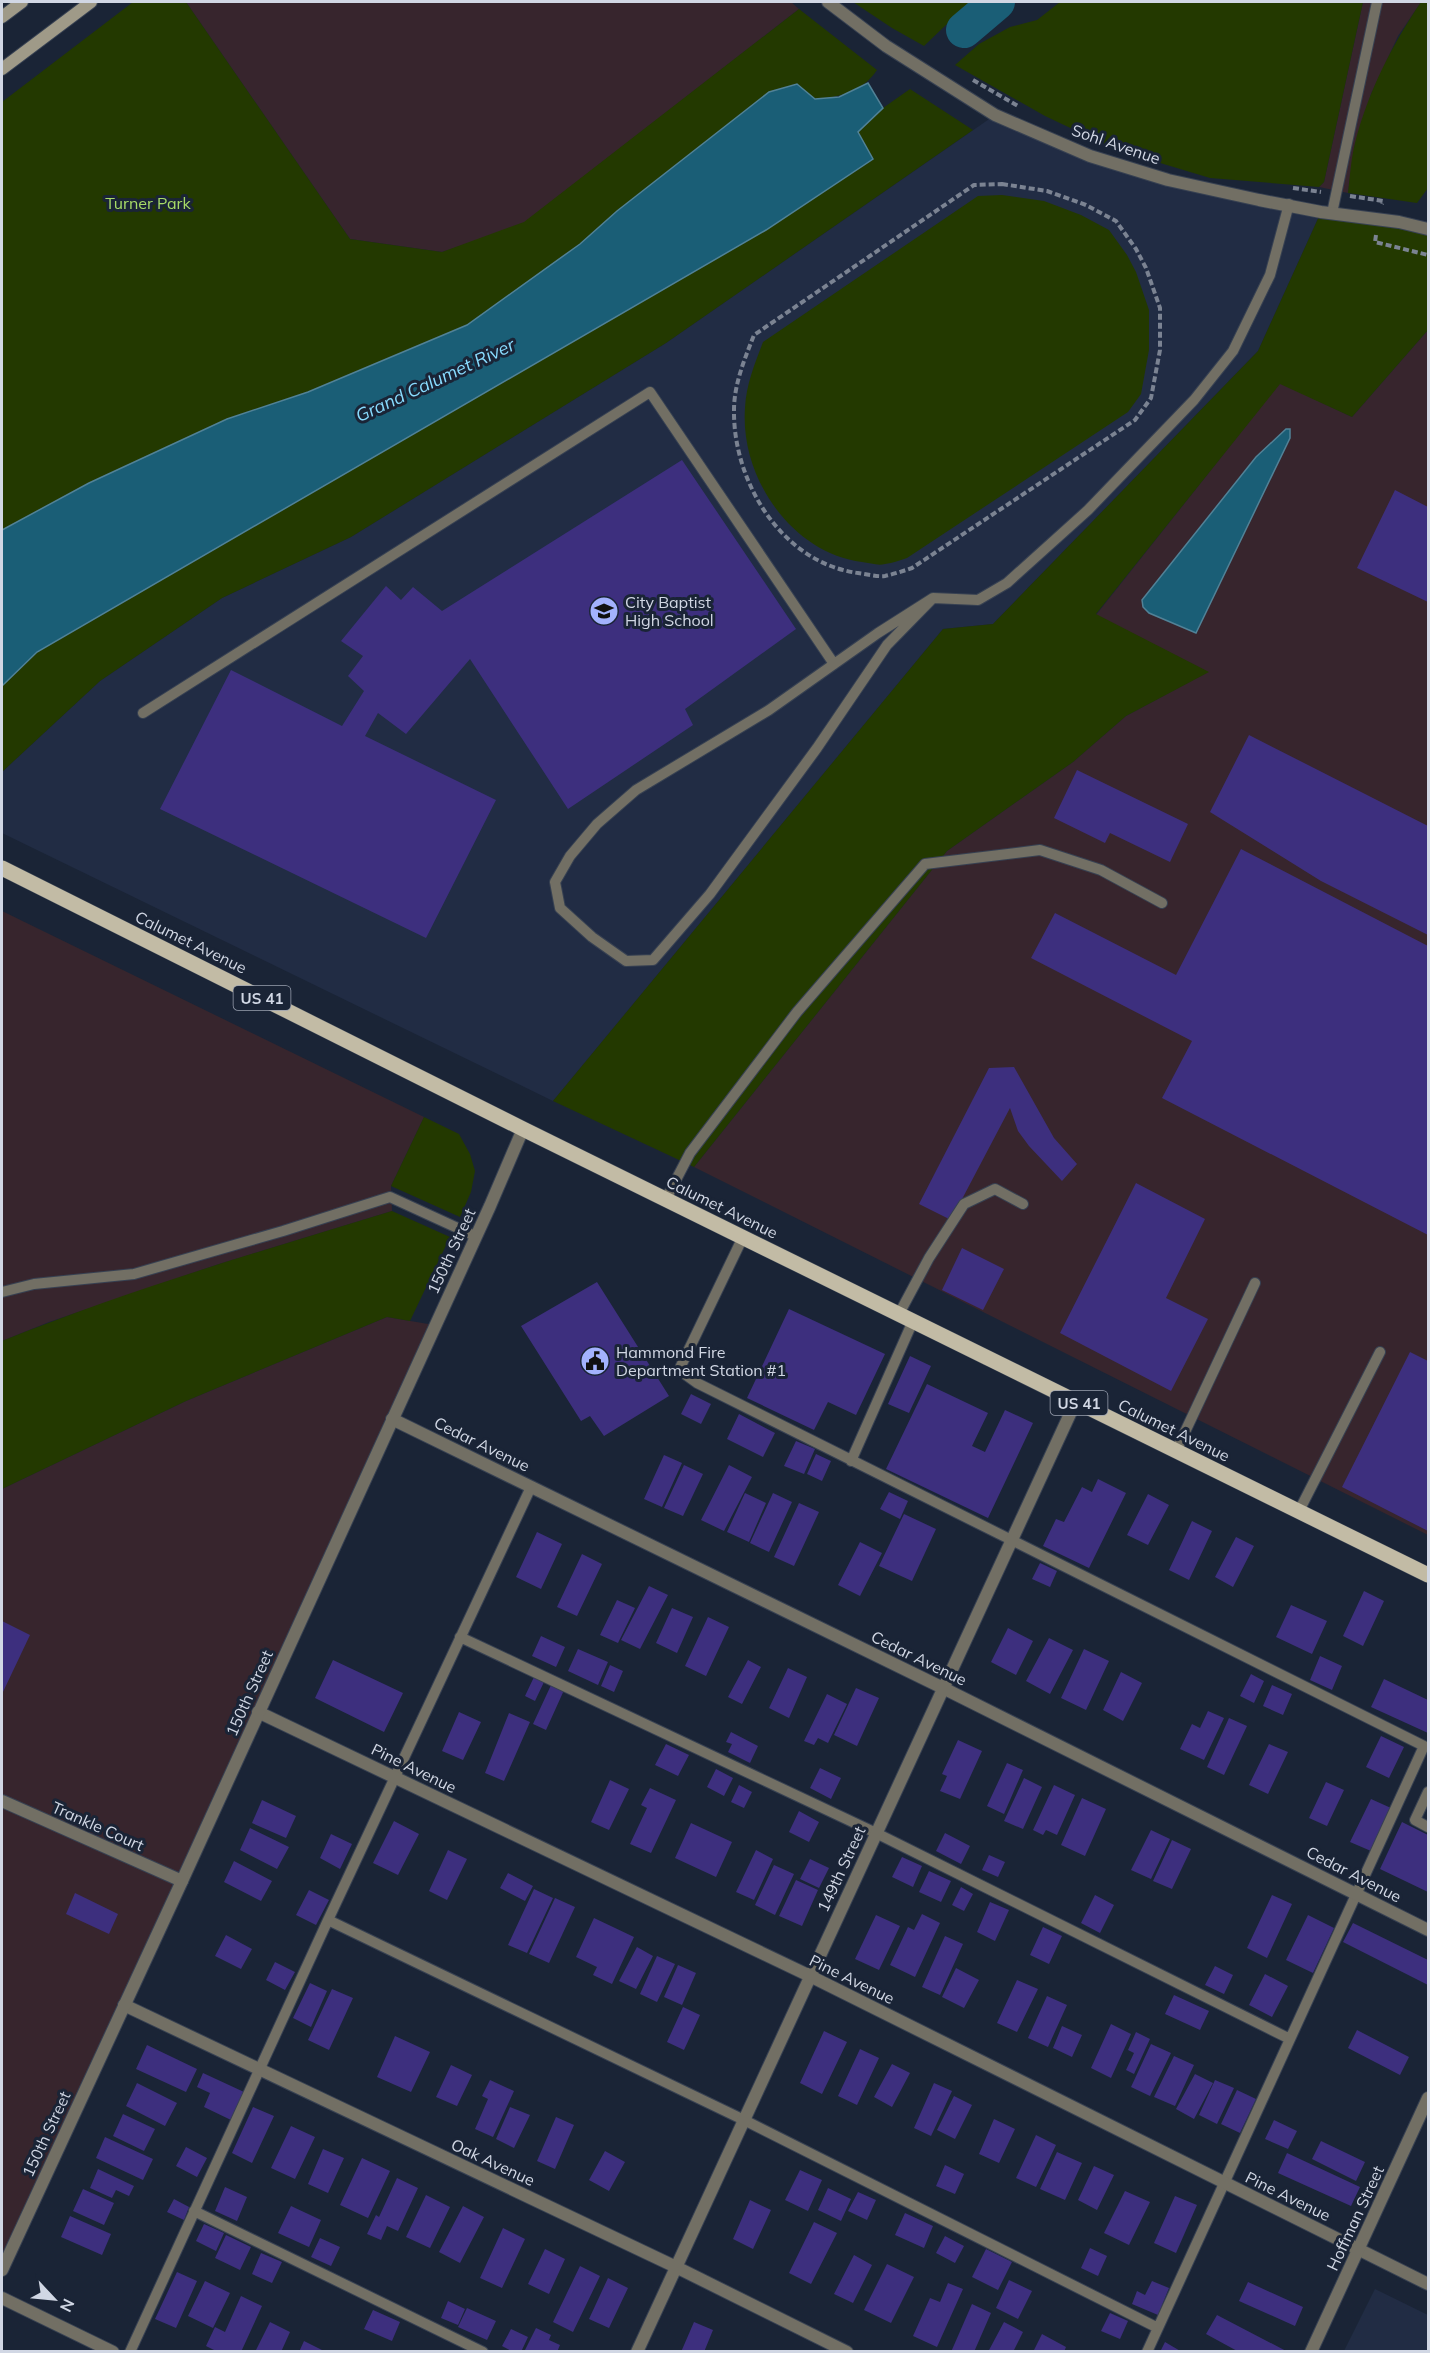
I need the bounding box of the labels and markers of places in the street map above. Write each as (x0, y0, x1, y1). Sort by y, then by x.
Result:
place label: City Baptist High School (625, 592, 714, 630)
school or university icon: City Baptist High School (588, 595, 620, 627)
place label: Hammond Fire Department Station #1 (616, 1342, 786, 1380)
public building icon: Hammond Fire Department Station #1 (579, 1345, 611, 1377)

